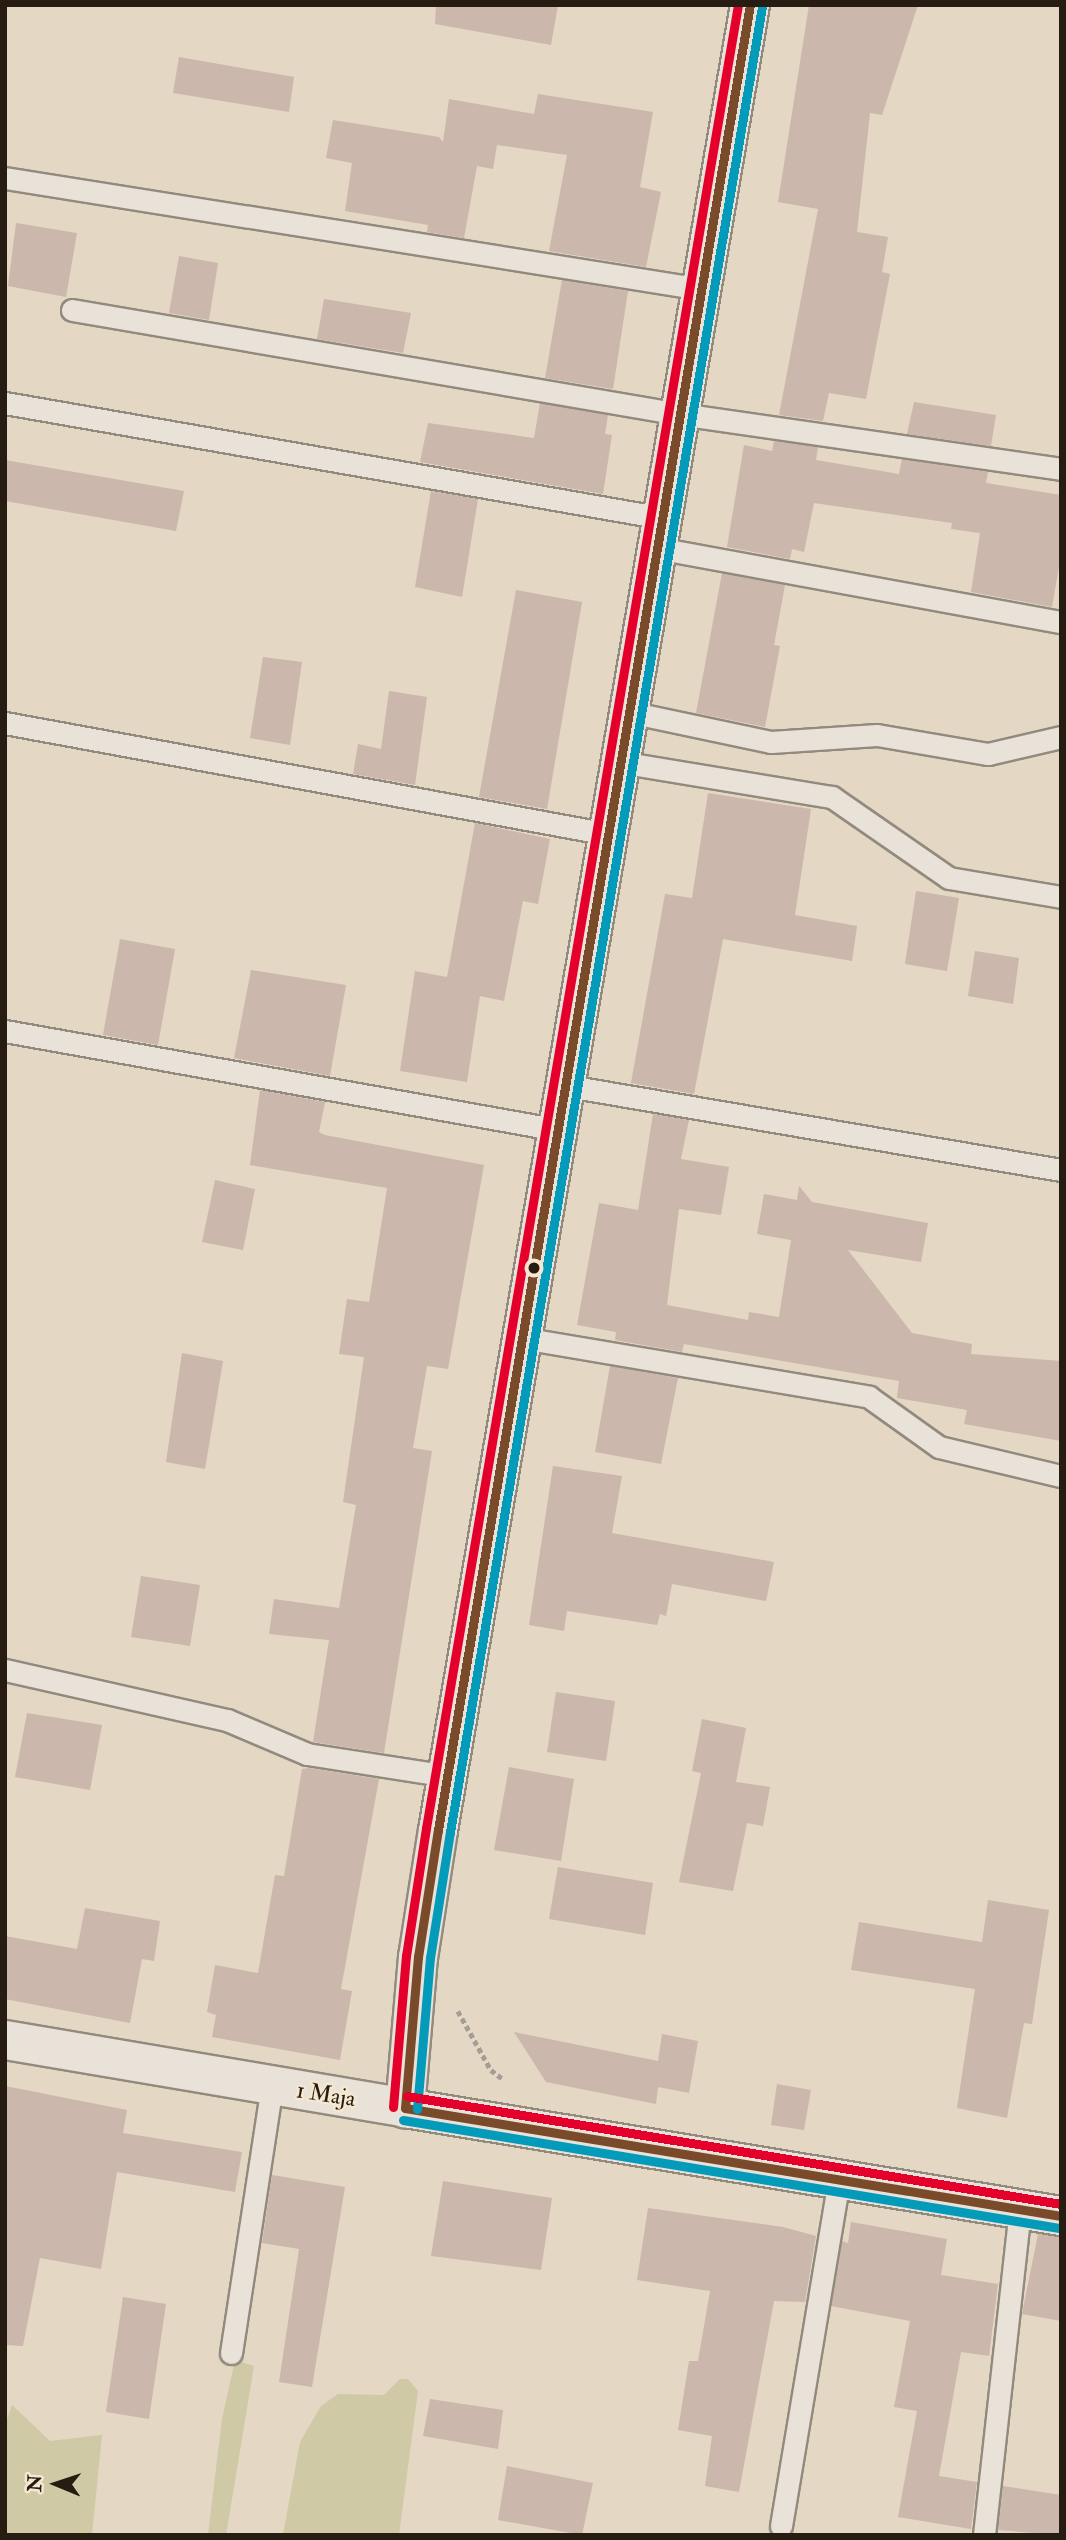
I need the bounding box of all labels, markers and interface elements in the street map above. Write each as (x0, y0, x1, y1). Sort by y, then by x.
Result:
unlabelled marker (527, 1261, 541, 1275)
street label: 1 Maja (295, 2077, 357, 2113)
north arrow (21, 2449, 91, 2519)
text: N (23, 2474, 47, 2492)

